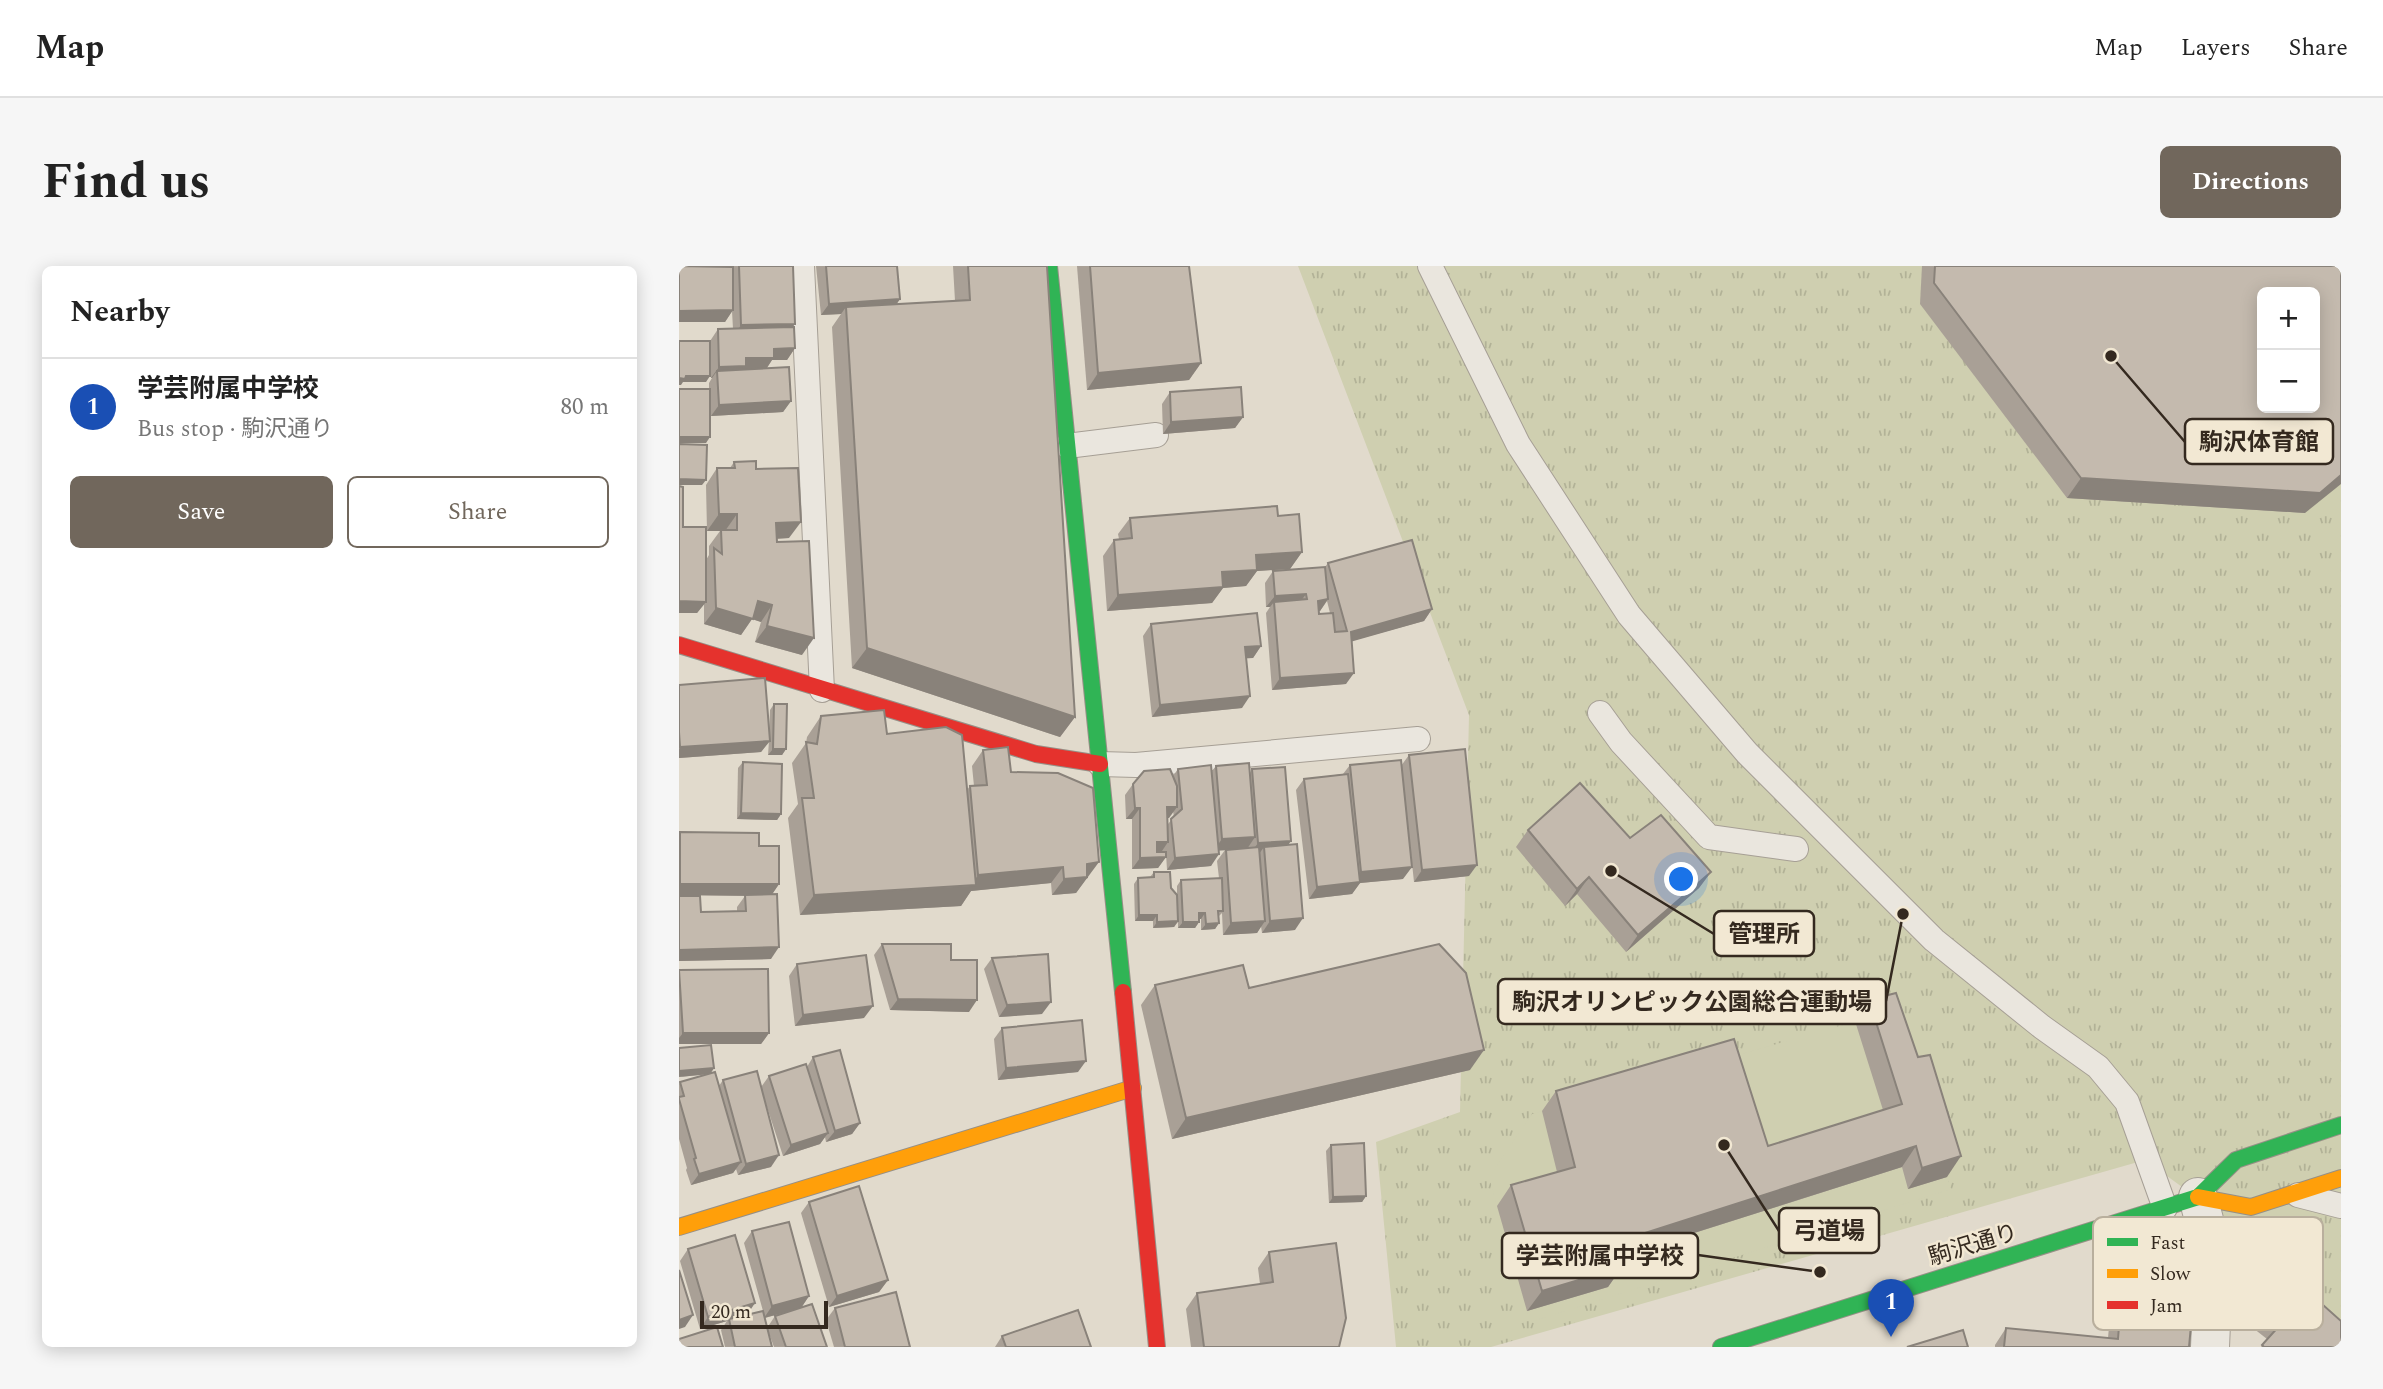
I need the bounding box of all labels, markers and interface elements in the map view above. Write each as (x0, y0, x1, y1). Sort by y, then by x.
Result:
text: Map (35, 23, 104, 73)
text: Map (2094, 30, 2143, 66)
text: Layers (2181, 30, 2251, 66)
text: Share (2289, 30, 2348, 66)
text: Find us (42, 145, 210, 220)
button: Directions (2160, 146, 2341, 218)
map controls (2257, 287, 2320, 413)
button: + (2257, 287, 2320, 350)
text: Nearby (70, 289, 169, 335)
button: − (2257, 350, 2320, 413)
text: 学芸附属中学校 (137, 369, 319, 409)
text: 1 (87, 390, 99, 425)
text: 80 m (560, 390, 609, 425)
text: Bus stop · 駒沢通り (137, 412, 333, 447)
callout: 駒沢体育館 (2185, 419, 2333, 464)
text: 駒沢体育館 (2199, 425, 2319, 461)
button: Save (70, 476, 333, 548)
button: Share (347, 476, 609, 548)
your location (1664, 862, 1698, 896)
callout: 管理所 (1714, 911, 1814, 956)
text: 管理所 (1728, 917, 1800, 953)
callout: 駒沢オリンピック公園総合運動場 (1498, 979, 1886, 1024)
text: 駒沢オリンピック公園総合運動場 (1512, 985, 1872, 1021)
callout: 弓道場 (1779, 1208, 1879, 1253)
text: 弓道場 (1793, 1214, 1865, 1250)
street label: 駒沢通り (1924, 1215, 2023, 1276)
legend (2093, 1217, 2323, 1330)
text: Fast (2150, 1229, 2186, 1258)
callout: 学芸附属中学校 (1502, 1233, 1698, 1278)
text: 学芸附属中学校 (1516, 1239, 1684, 1275)
text: Slow (2150, 1260, 2191, 1289)
pin: 1 (1868, 1279, 1914, 1337)
text: Jam (2150, 1292, 2182, 1321)
scale bar (700, 1298, 828, 1330)
text: 20 m (711, 1298, 751, 1327)

